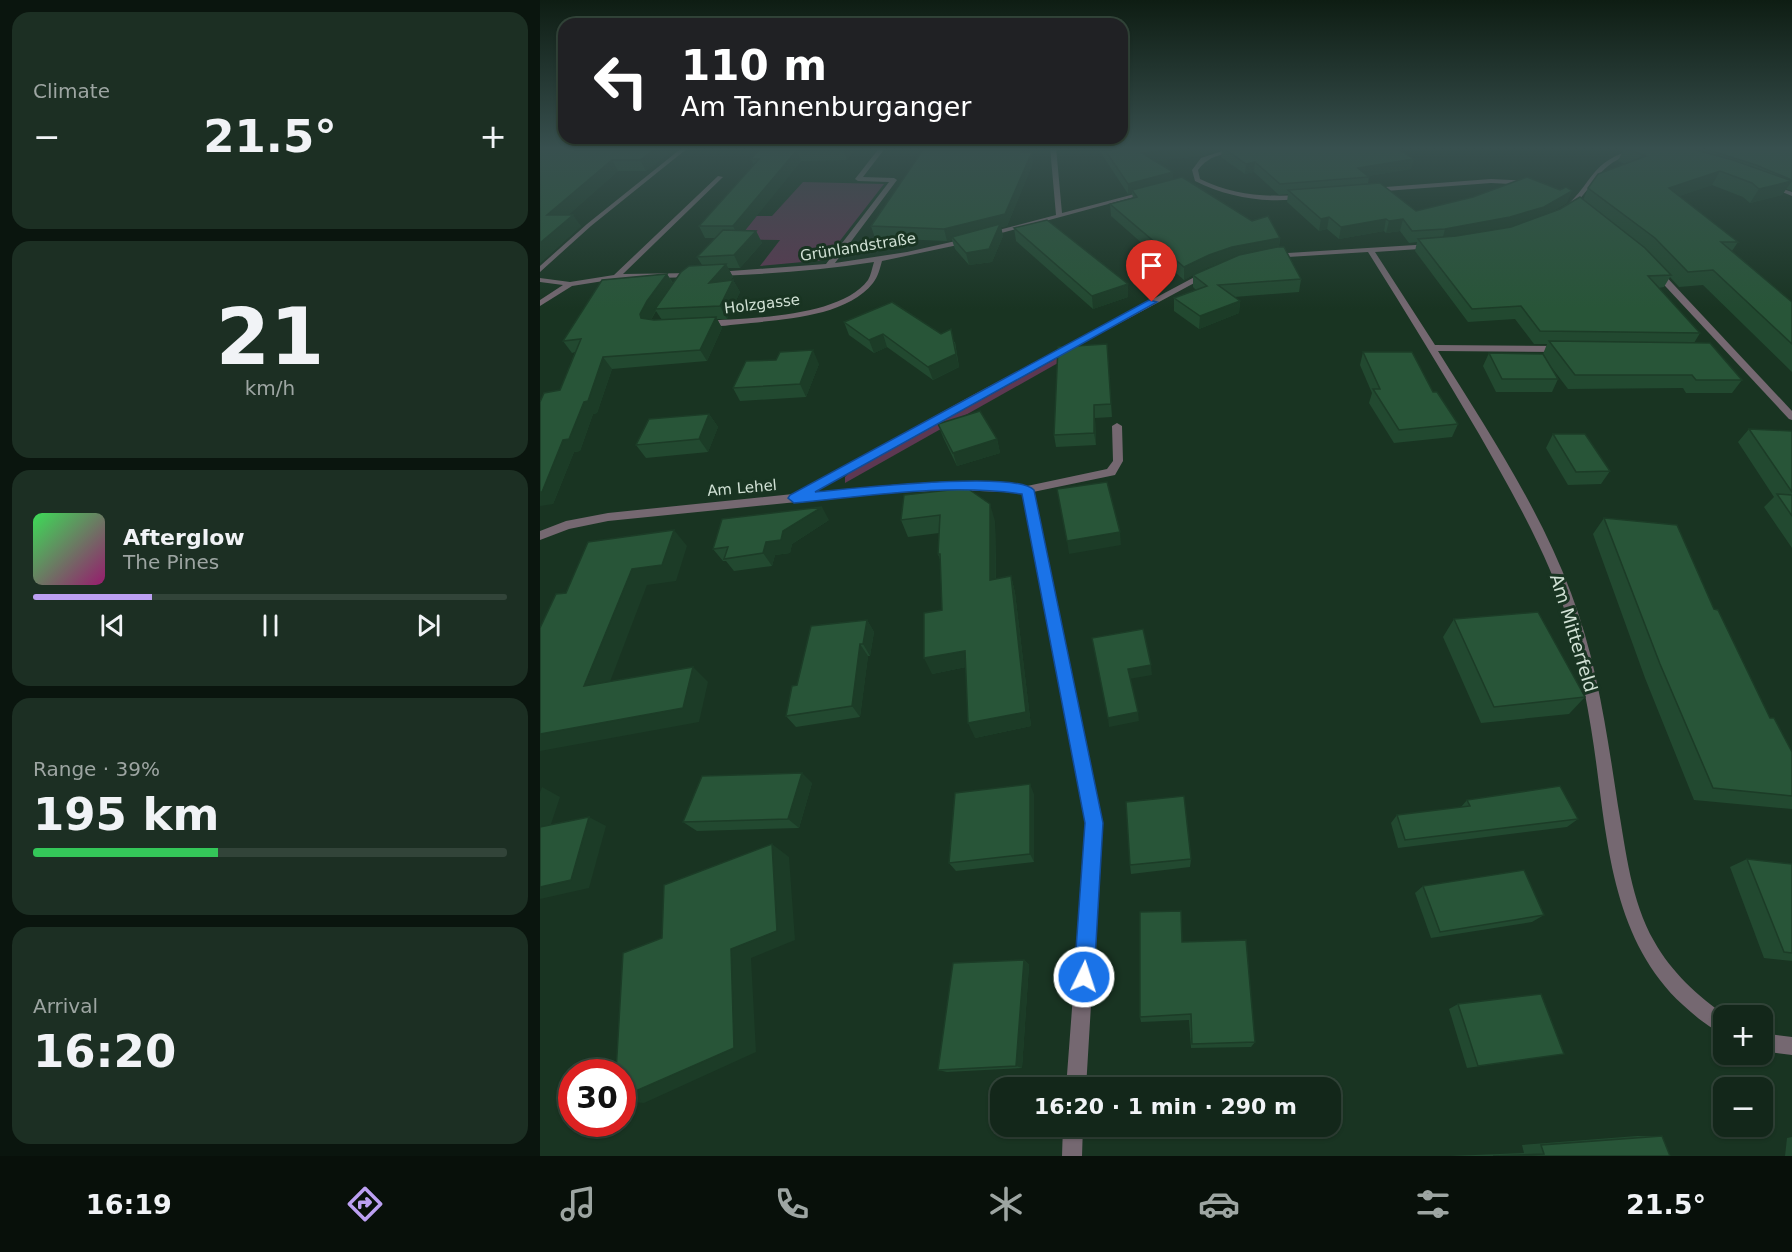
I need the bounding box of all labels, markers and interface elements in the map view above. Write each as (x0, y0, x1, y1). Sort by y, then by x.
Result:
text: 110 m (681, 41, 827, 90)
icon: left (582, 42, 660, 120)
text: Climate (33, 79, 110, 103)
text: Am Tannenburganger (681, 91, 971, 122)
text: 21.5° (203, 110, 337, 163)
text: − (33, 117, 61, 156)
text: + (479, 117, 507, 156)
street label: Grünlandstraße (799, 229, 917, 265)
pin (1126, 240, 1177, 302)
icon: arrive (1135, 249, 1168, 282)
street label: Holzgasse (723, 290, 801, 318)
text: 21 (216, 292, 324, 382)
text: km/h (245, 376, 295, 400)
street label: Am Lehel (706, 476, 778, 500)
text: Afterglow (123, 525, 245, 550)
text: The Pines (123, 550, 219, 574)
street label: Am Mitterfeld (1546, 571, 1602, 695)
icon: previous (96, 609, 129, 642)
icon: pause (254, 609, 287, 642)
icon: next (412, 609, 445, 642)
text: Range · 39% (33, 757, 160, 781)
text: 195 km (33, 788, 219, 841)
position arrow (1052, 945, 1116, 1009)
text: Arrival (33, 994, 98, 1018)
map controls (1713, 1005, 1773, 1137)
button: + (1713, 1005, 1773, 1065)
text: 16:20 (33, 1025, 176, 1078)
speed limit sign: 30 (558, 1059, 636, 1137)
button: − (1713, 1077, 1773, 1137)
text: 16:20 · 1 min · 290 m (1034, 1094, 1297, 1119)
icon: directions (344, 1183, 386, 1225)
icon: music (557, 1183, 599, 1225)
icon: phone (771, 1183, 813, 1225)
icon: climate (985, 1183, 1027, 1225)
icon: car (1198, 1183, 1240, 1225)
icon: filters (1412, 1183, 1454, 1225)
text: 16:19 (86, 1189, 172, 1220)
text: 21.5° (1626, 1189, 1706, 1220)

